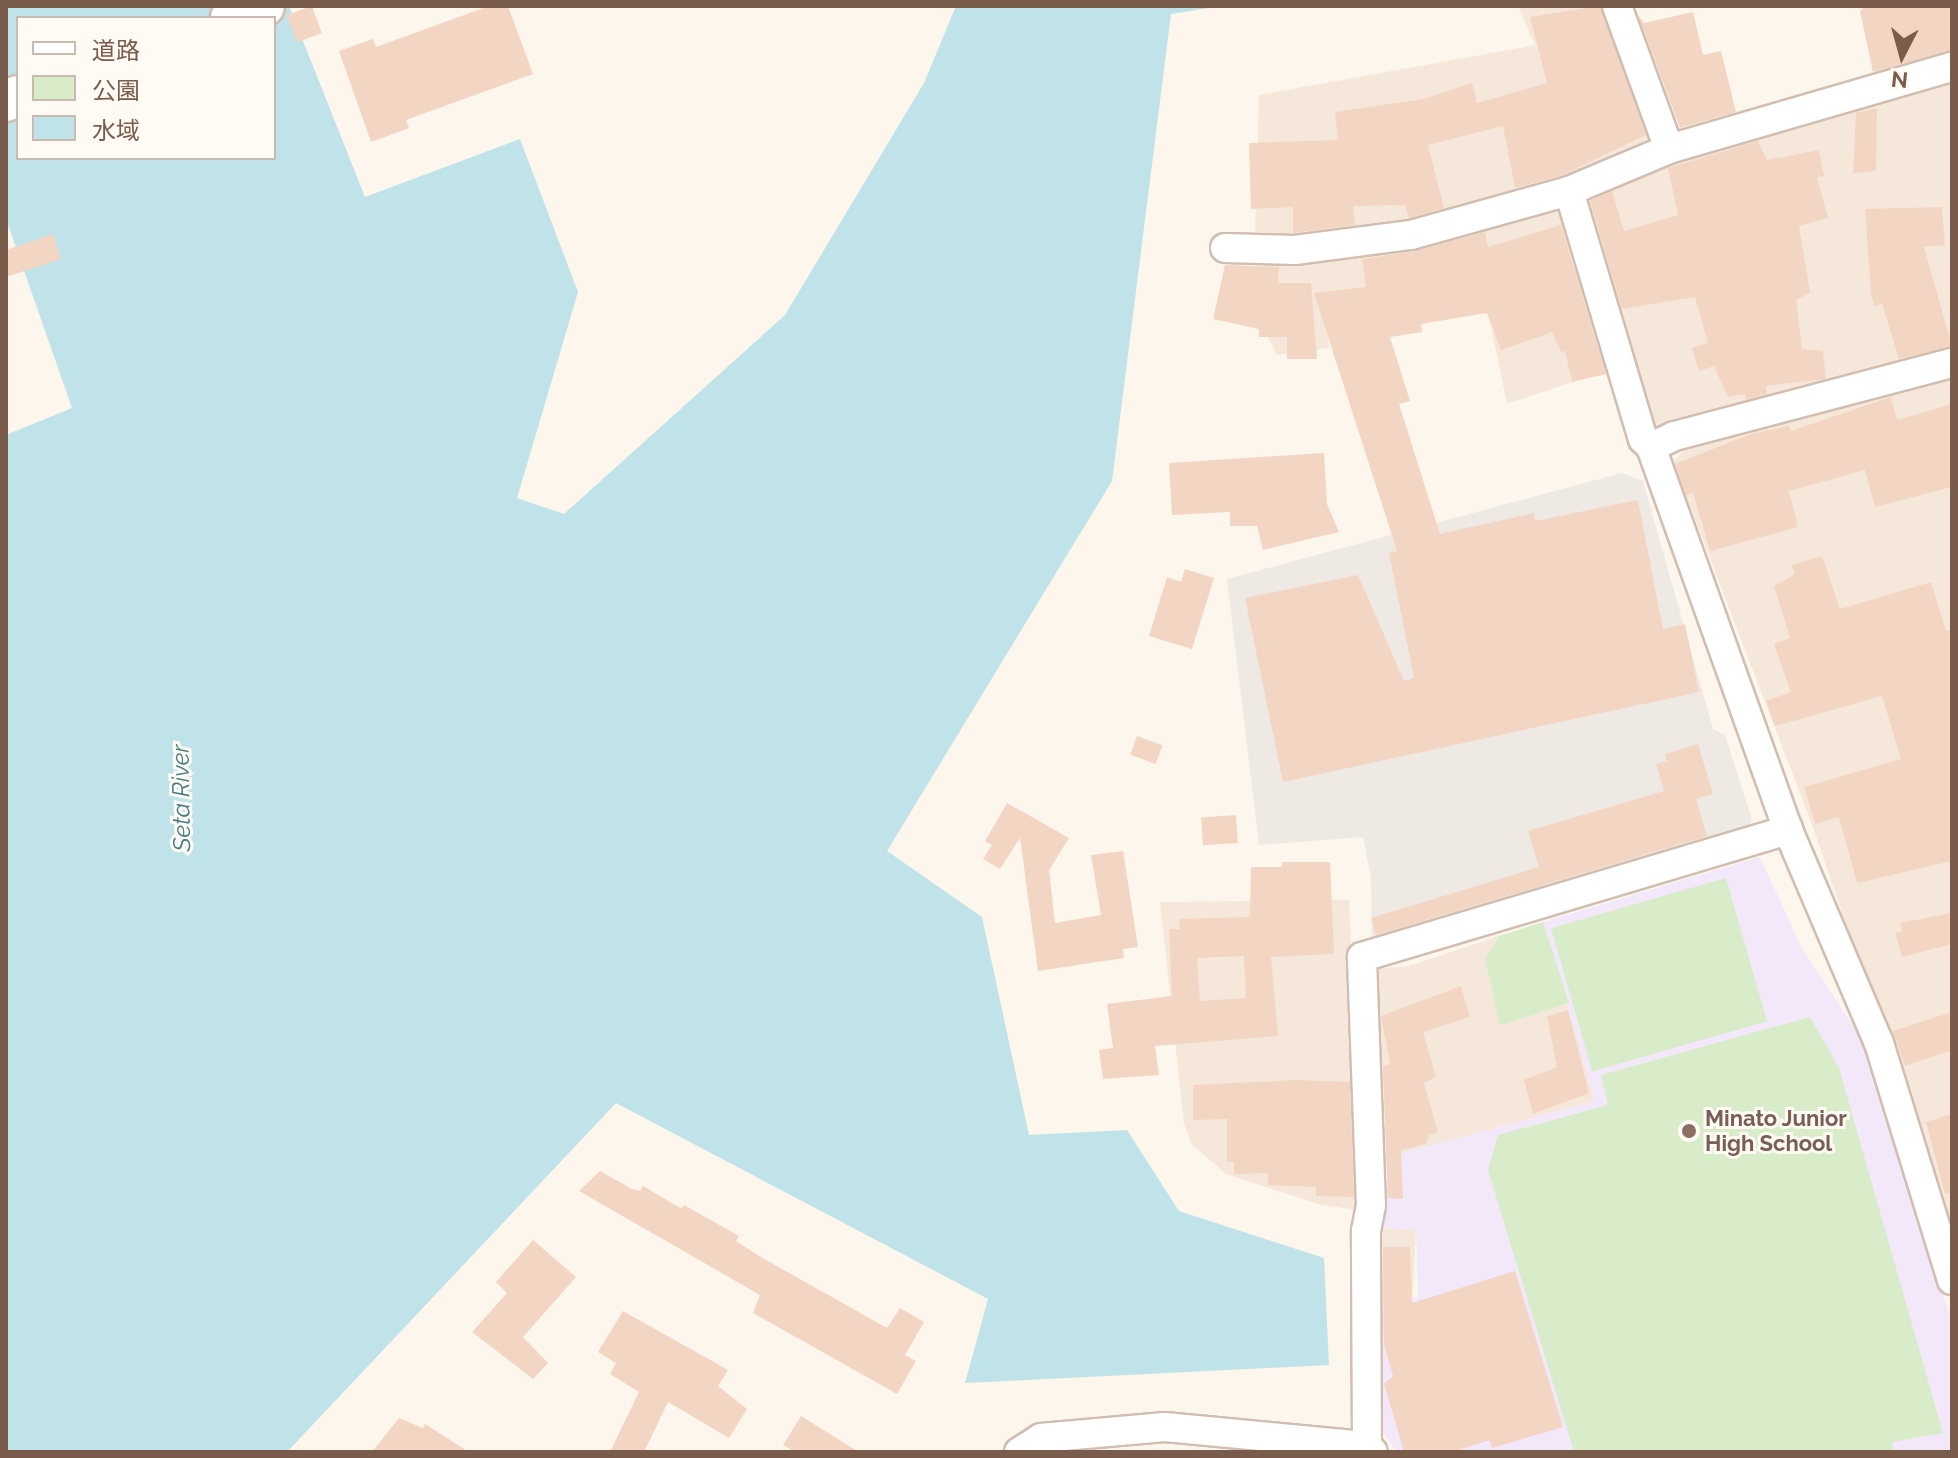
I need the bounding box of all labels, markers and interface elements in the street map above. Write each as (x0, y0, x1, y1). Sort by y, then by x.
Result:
legend (16, 16, 276, 160)
north arrow (1862, 16, 1942, 96)
text: 道路 (92, 36, 140, 65)
text: N (1890, 66, 1909, 94)
text: 公園 (92, 76, 140, 105)
text: 水域 (92, 116, 140, 145)
water label: Seta River (166, 744, 196, 852)
place label: Minato Junior High School (1705, 1105, 1847, 1156)
marker: Minato Junior High School (1680, 1122, 1698, 1140)

